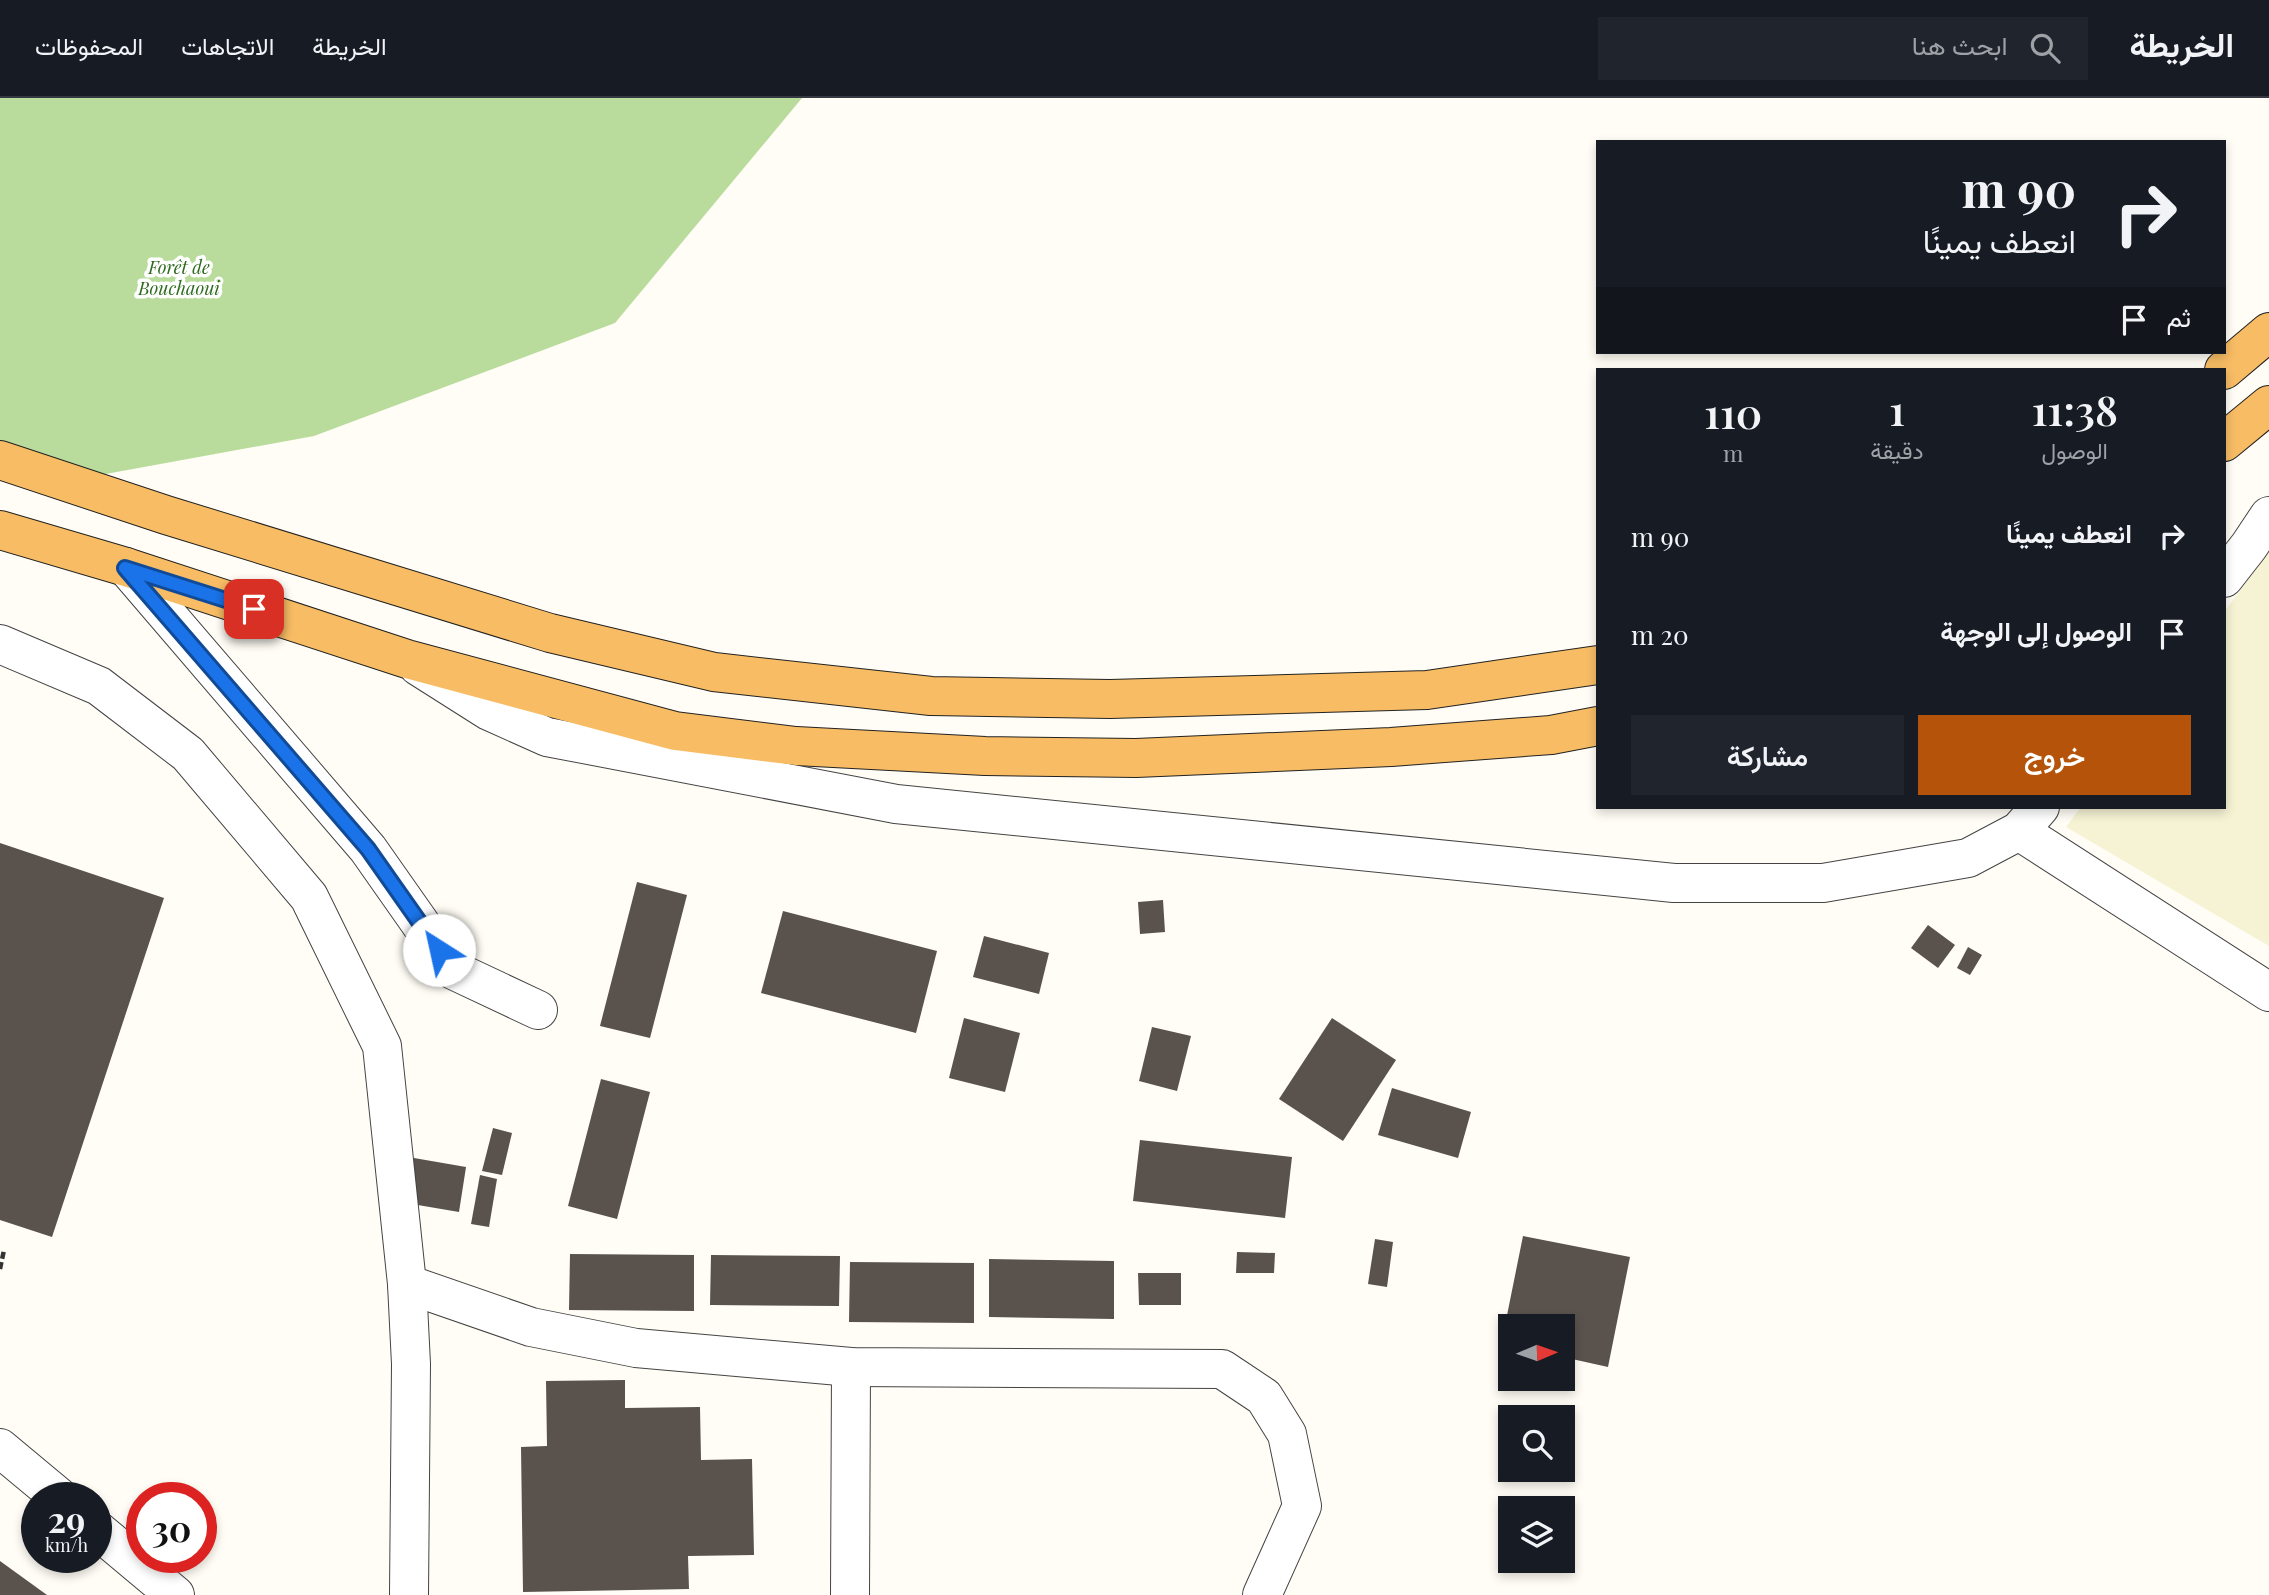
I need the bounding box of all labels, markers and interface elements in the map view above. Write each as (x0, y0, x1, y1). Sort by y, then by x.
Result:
search box (1598, 17, 2088, 80)
text: الخريطة (2130, 21, 2234, 65)
text: ابحث هنا (1912, 27, 2008, 62)
text: المحفوظات (35, 29, 143, 61)
text: الاتجاهات (181, 29, 274, 61)
text: الخريطة (312, 29, 387, 61)
icon: search (2026, 29, 2064, 67)
text: 90 m (1962, 155, 2076, 220)
icon: right (2100, 168, 2191, 259)
text: انعطف يمينًا (1923, 218, 2076, 261)
park label: Forêt de Bouchaoui (137, 255, 220, 300)
text: ثم (2167, 299, 2191, 334)
icon: arrive (2115, 301, 2153, 339)
text: 1 (1889, 381, 1905, 437)
text: 11:38 (2031, 381, 2118, 437)
text: 110 (1704, 384, 1762, 440)
text: دقيقة (1870, 434, 1923, 465)
text: الوصول (2042, 434, 2108, 465)
text: m (1723, 437, 1743, 468)
text: انعطف يمينًا (2006, 515, 2132, 550)
icon: right (2153, 517, 2191, 555)
text: 90 m (1631, 519, 1689, 554)
pin (224, 579, 284, 639)
icon: arrive (235, 590, 273, 628)
text: الوصول إلى الوجهة (1940, 613, 2132, 648)
icon: arrive (2153, 615, 2191, 653)
text: 20 m (1631, 617, 1689, 652)
button: مشاركة (1631, 715, 1904, 795)
button: خروج (1918, 715, 2191, 795)
position arrow (402, 913, 476, 987)
north arrow (1498, 1314, 1575, 1391)
map controls (1498, 1314, 1575, 1573)
button: search (1498, 1405, 1575, 1482)
speed limit sign: 30 (126, 1482, 217, 1573)
text: 29 (48, 1495, 85, 1542)
button: layers (1498, 1496, 1575, 1573)
text: km/h (45, 1533, 88, 1557)

